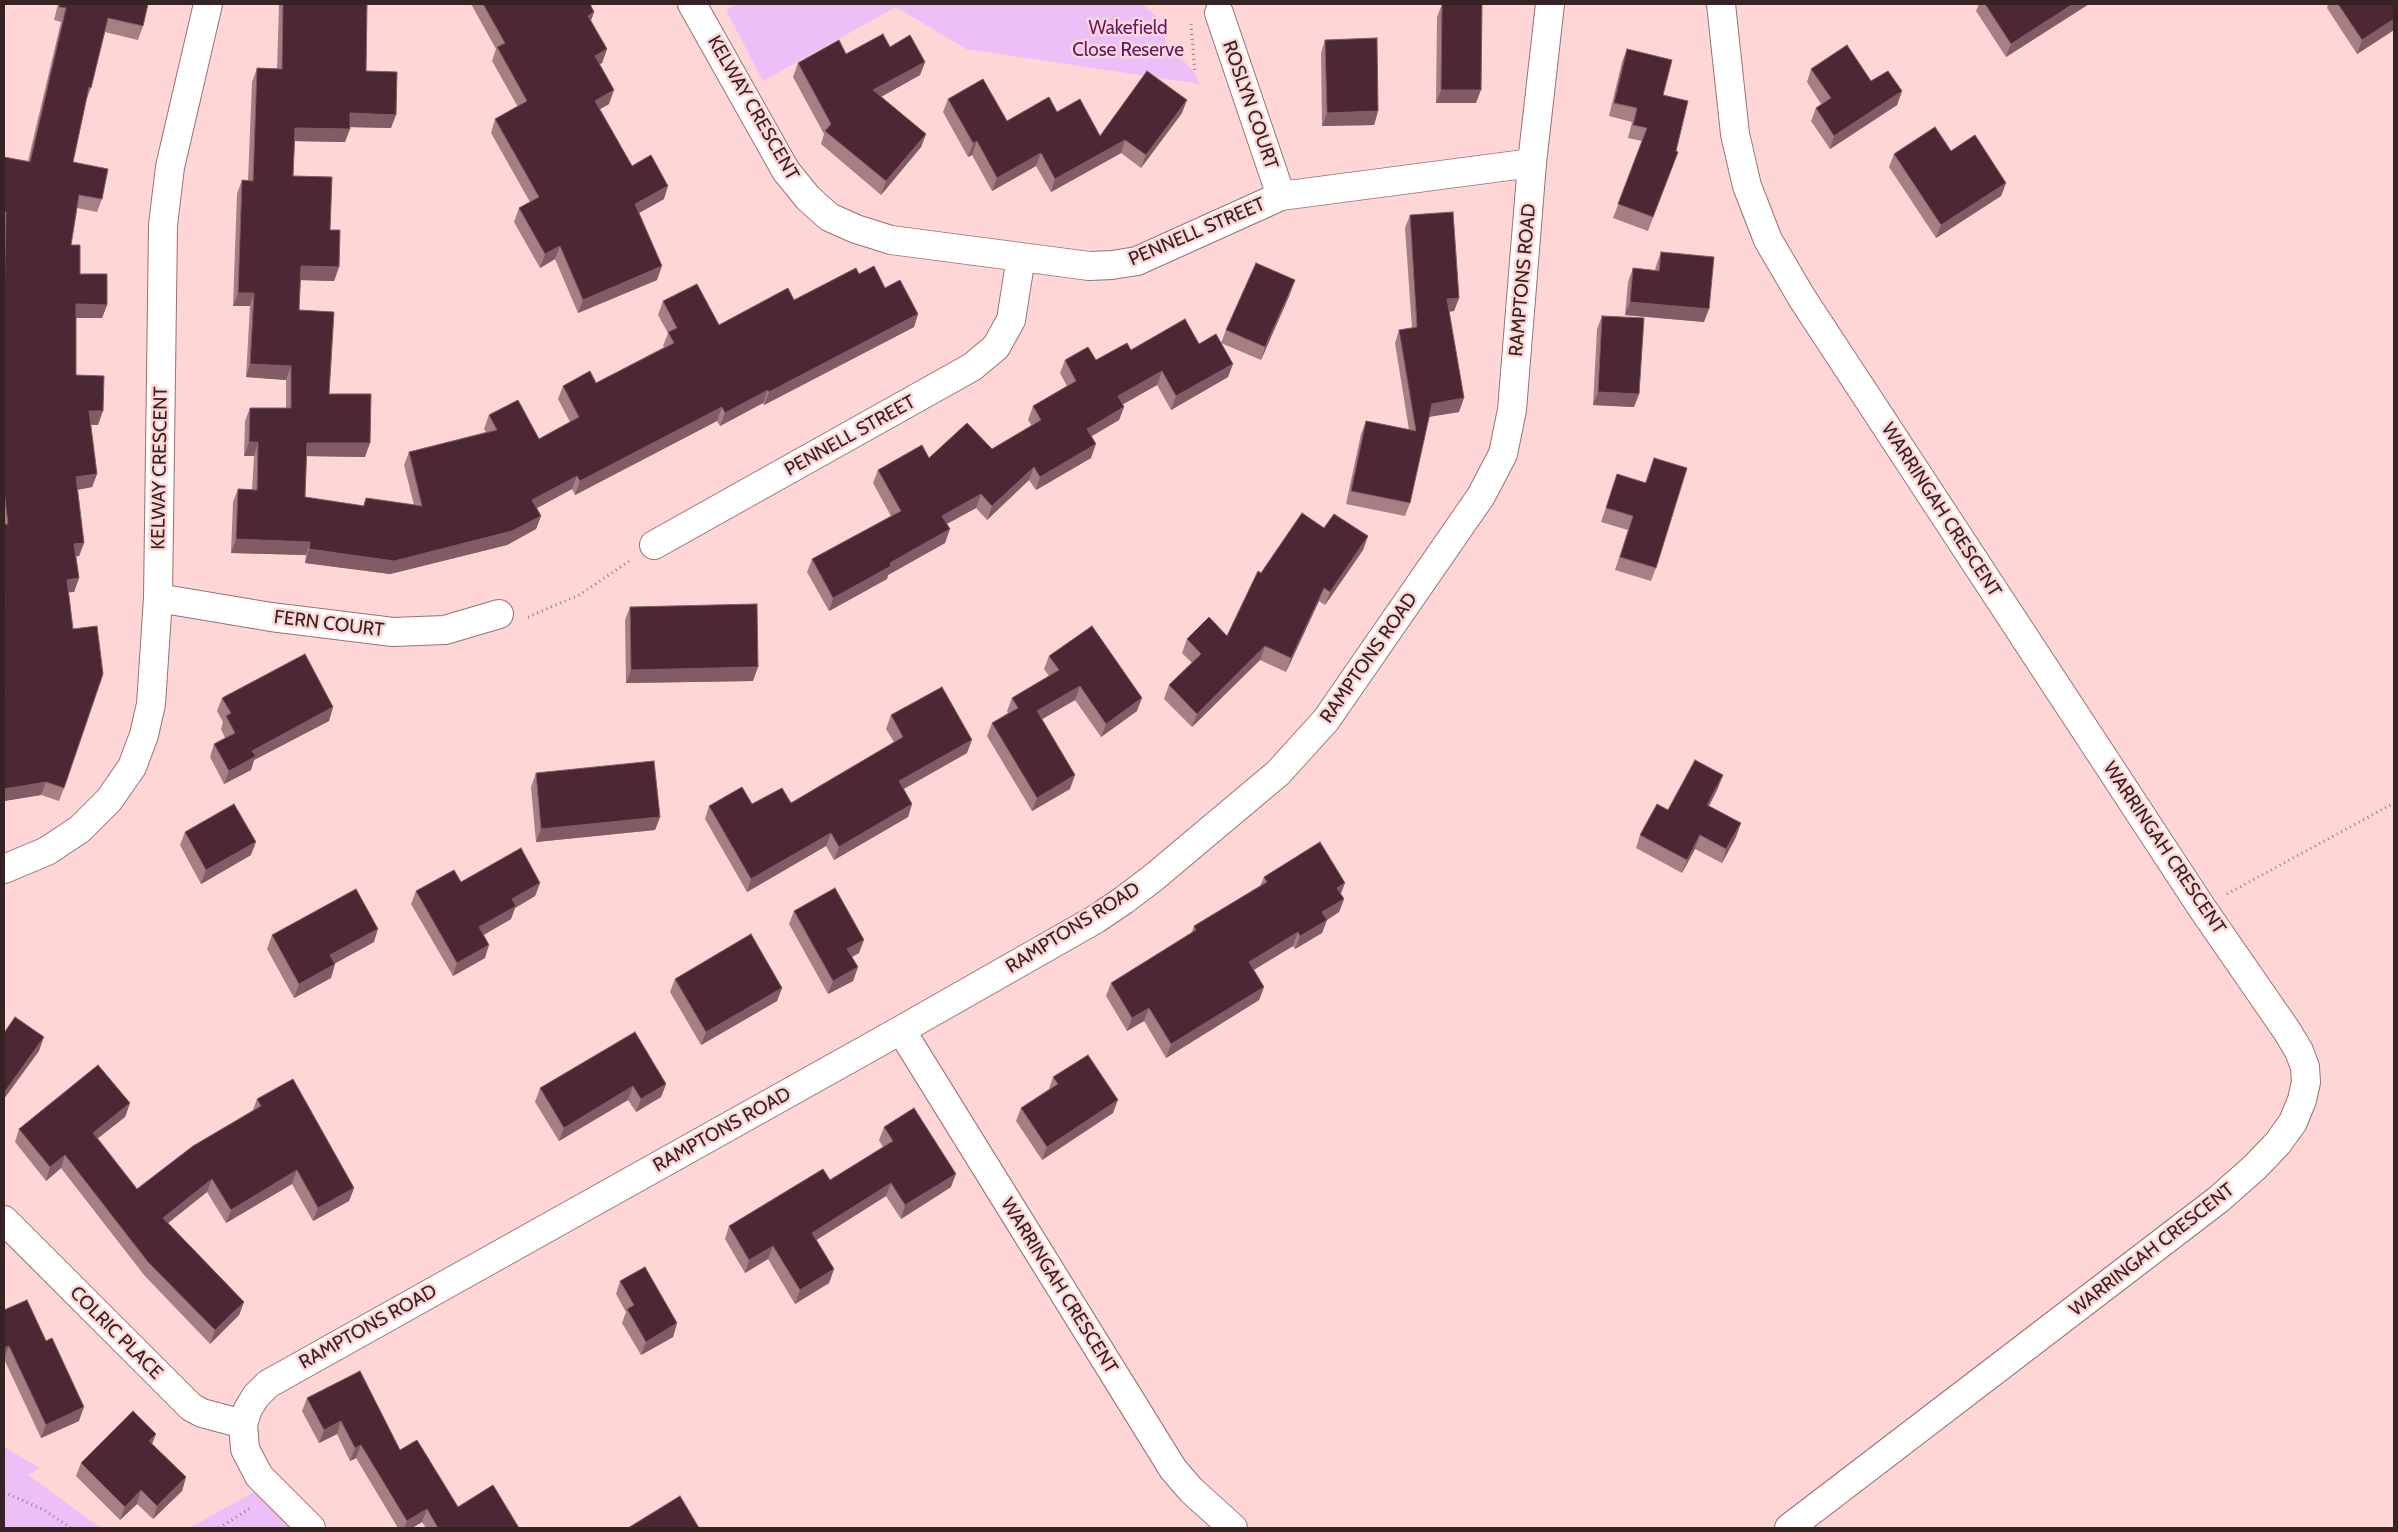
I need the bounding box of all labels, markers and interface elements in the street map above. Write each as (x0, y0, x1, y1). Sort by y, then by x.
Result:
park label: Wakefield Close Reserve (1072, 17, 1184, 61)
street label: KELWAY CRESCENT (702, 32, 804, 184)
street label: ROSLYN COURT (1217, 38, 1283, 172)
street label: PENNELL STREET (1125, 193, 1269, 271)
street label: RAMPTONS ROAD (1505, 202, 1541, 358)
street label: KELWAY CRESCENT (147, 386, 173, 550)
street label: PENNELL STREET (781, 391, 919, 481)
street label: WARRINGAH CRESCENT (1876, 419, 2006, 601)
street label: RAMPTONS ROAD (1316, 588, 1422, 728)
street label: FERN COURT (273, 606, 385, 642)
street label: WARRINGAH CRESCENT (2098, 758, 2230, 938)
street label: RAMPTONS ROAD (1002, 878, 1144, 978)
street label: RAMPTONS ROAD (649, 1083, 795, 1177)
street label: WARRINGAH CRESCENT (2065, 1179, 2239, 1321)
street label: WARRINGAH CRESCENT (996, 1194, 1122, 1378)
street label: RAMPTONS ROAD (295, 1280, 441, 1374)
street label: COLRIC PLACE (65, 1282, 167, 1384)

